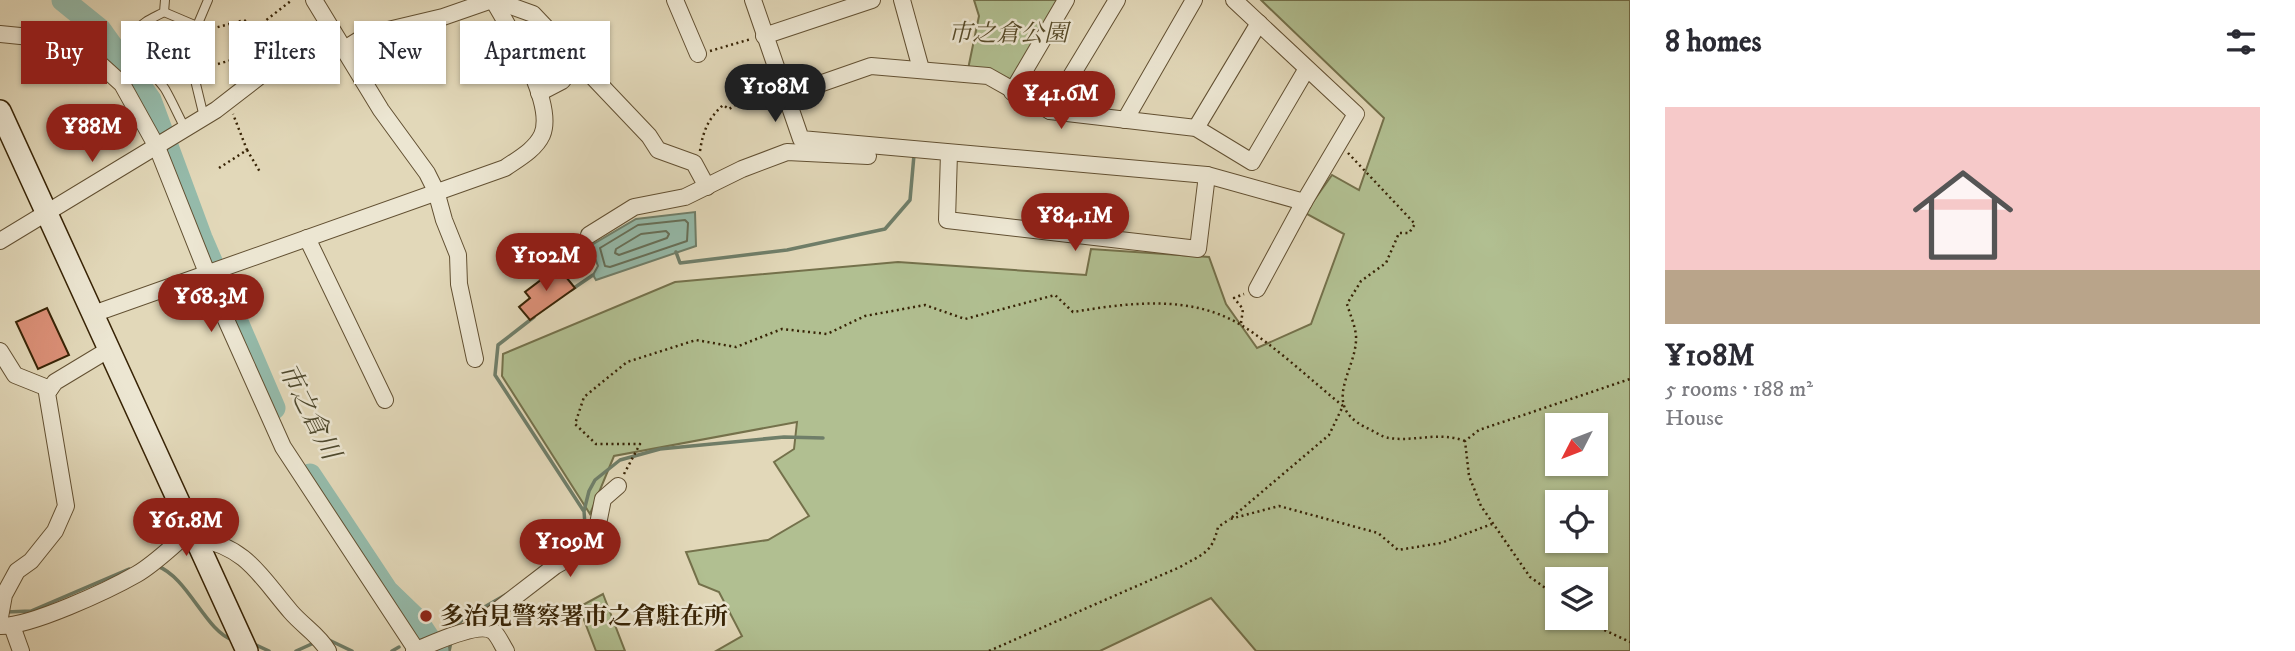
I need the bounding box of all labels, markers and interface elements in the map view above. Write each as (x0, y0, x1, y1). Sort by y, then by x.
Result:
park label: 市之倉公園 (948, 19, 1072, 49)
chip: Buy (21, 21, 107, 84)
chip: Rent (121, 21, 215, 84)
chip: Filters (229, 21, 340, 84)
chip: New (354, 21, 446, 84)
chip: Apartment (460, 21, 610, 84)
icon: filters (2222, 23, 2260, 61)
text: 8 homes (1665, 24, 1762, 61)
pin: ¥108M (726, 64, 824, 124)
text: ¥108M (741, 72, 809, 101)
pin: ¥41.6M (1004, 72, 1118, 131)
text: ¥41.6M (1023, 79, 1099, 108)
pin: ¥88M (51, 104, 133, 164)
text: ¥88M (62, 112, 122, 141)
icon: home (1900, 152, 2026, 278)
pin: ¥84.1M (1018, 194, 1132, 253)
text: ¥84.1M (1037, 201, 1113, 230)
pin: ¥102M (497, 233, 595, 293)
text: ¥102M (512, 241, 580, 270)
pin: ¥68.3M (154, 274, 268, 334)
text: ¥68.3M (174, 282, 248, 311)
text: ¥108M (1665, 338, 1755, 375)
water label: 市之倉川 (270, 358, 348, 468)
text: 5 rooms · 188 m² (1665, 375, 1813, 404)
text: House (1665, 404, 1723, 433)
north arrow (1545, 413, 1608, 476)
map controls (1545, 413, 1608, 630)
button: locate (1545, 490, 1608, 553)
pin: ¥61.8M (129, 498, 243, 558)
text: ¥61.8M (149, 506, 223, 535)
pin: ¥109M (521, 520, 619, 579)
text: ¥109M (536, 527, 604, 556)
button: layers (1545, 567, 1608, 630)
place label: 多治見警察署市之倉駐在所 (440, 602, 728, 632)
marker: 多治見警察署市之倉駐在所 (418, 608, 434, 624)

